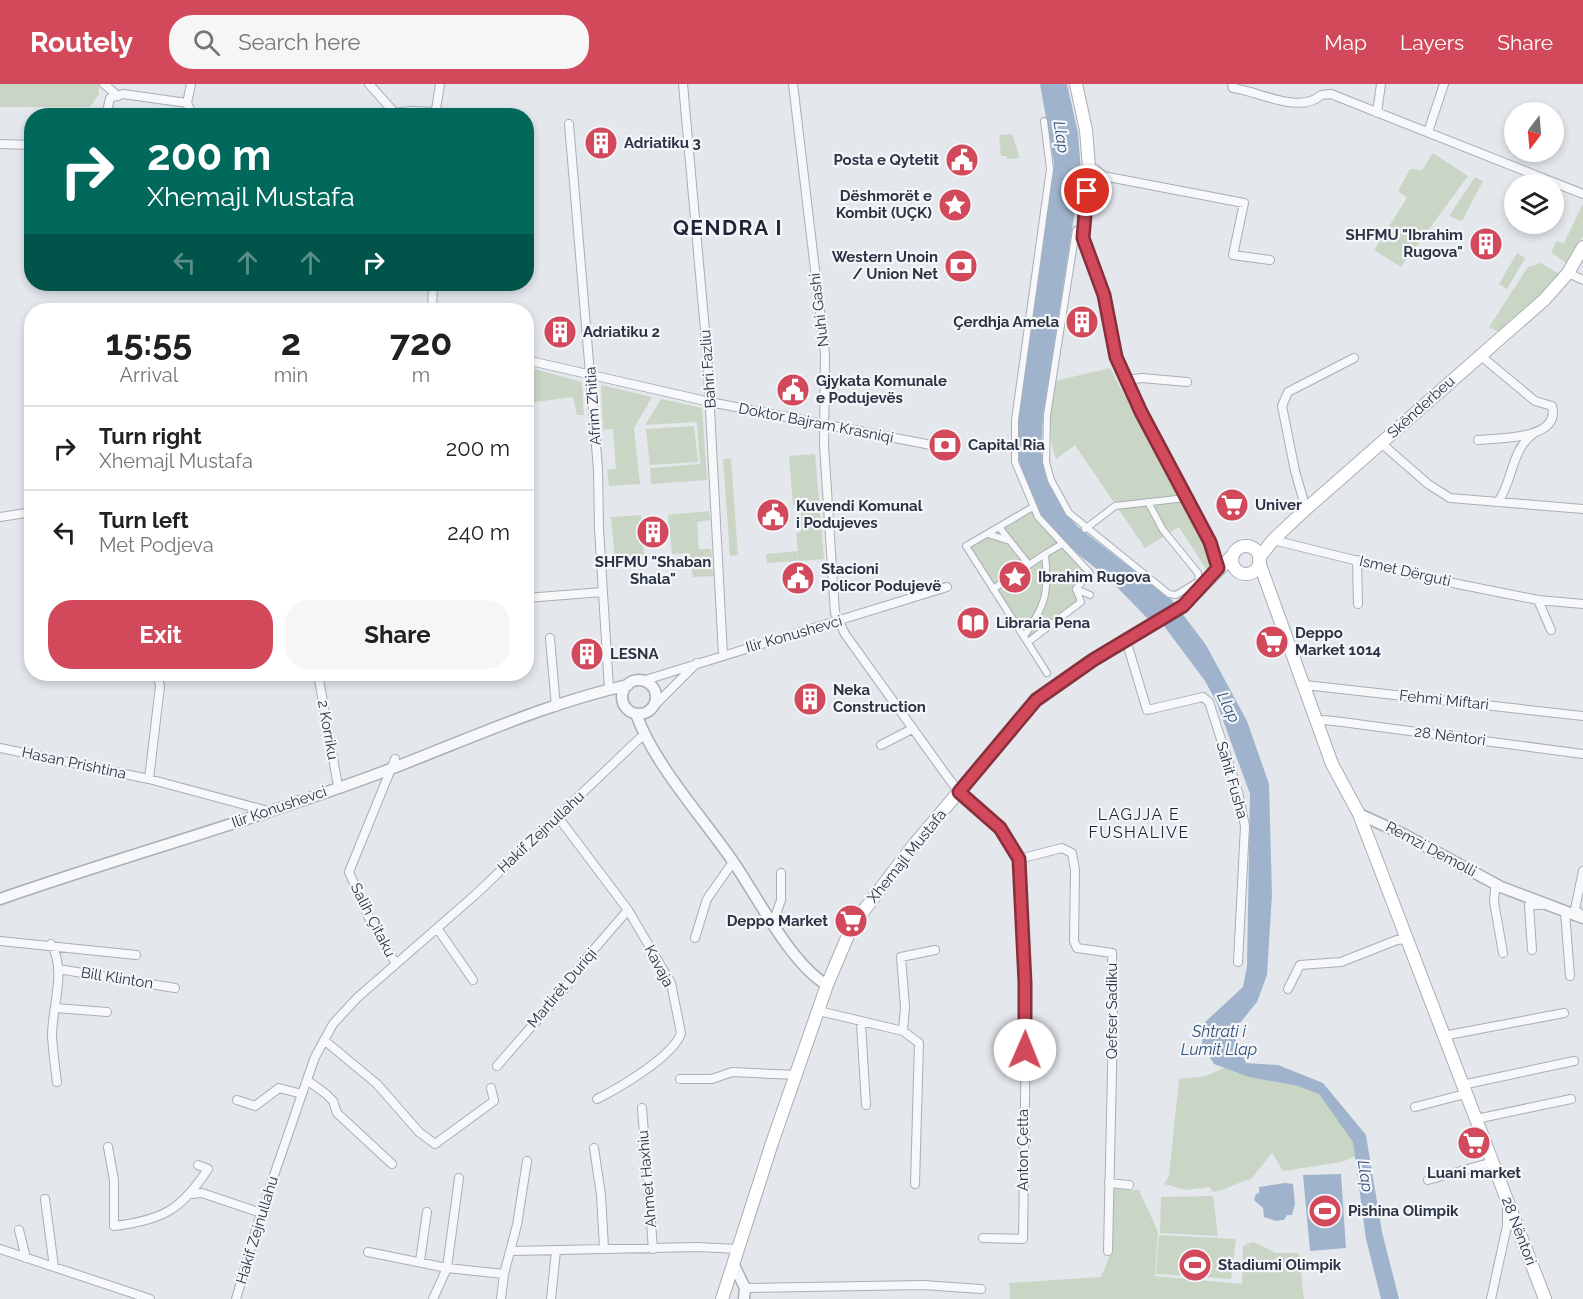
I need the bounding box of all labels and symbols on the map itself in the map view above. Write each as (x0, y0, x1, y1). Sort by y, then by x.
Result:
north arrow (1504, 102, 1564, 162)
water label: Llap (1050, 120, 1073, 154)
building icon: Adriatiku 3 (583, 125, 619, 161)
place label: Adriatiku 3 (624, 134, 701, 152)
public building icon: Posta e Qytetit (944, 142, 980, 178)
place label: Posta e Qytetit (833, 151, 939, 169)
pin (1061, 165, 1112, 216)
place label: Dëshmorët e Kombit (UÇK) (836, 187, 932, 222)
place icon: Dëshmorët e Kombit (UÇK) (937, 187, 973, 223)
district label: QENDRA I (673, 215, 783, 240)
place label: SHFMU "Ibrahim Rugova" (1346, 226, 1463, 261)
building icon: SHFMU "Ibrahim Rugova" (1468, 226, 1504, 262)
place label: Western Unoin / Union Net (832, 248, 938, 283)
bank icon: Western Unoin / Union Net (943, 248, 979, 284)
street label: Nuhi Gashi (806, 272, 832, 348)
building icon: Çerdhja Amela (1064, 304, 1100, 340)
place label: Çerdhja Amela (953, 313, 1059, 331)
building icon: Adriatiku 2 (542, 314, 578, 350)
place label: Adriatiku 2 (583, 323, 660, 341)
street label: Bahri Fazliu (696, 329, 720, 409)
street label: Afrim Zhitia (581, 366, 605, 446)
public building icon: Gjykata Komunale e Podujevës (775, 372, 811, 408)
place label: Gjykata Komunale e Podujevës (816, 372, 947, 407)
street label: Skënderbeu (1384, 372, 1459, 442)
street label: Doktor Bajram Krasniqi (737, 399, 895, 447)
bank icon: Capital Ria (927, 427, 963, 463)
place label: Capital Ria (968, 436, 1045, 454)
supermarket icon: Univer (1214, 487, 1250, 523)
place label: Univer (1255, 496, 1302, 514)
public building icon: Kuvendi Komunal i Podujeves (755, 497, 791, 533)
place label: Kuvendi Komunal i Podujeves (796, 497, 923, 532)
building icon: SHFMU "Shaban Shala" (635, 514, 671, 550)
street label: Ismet Dërguti (1358, 552, 1452, 590)
place label: SHFMU "Shaban Shala" (595, 553, 711, 588)
place icon: Ibrahim Rugova (997, 559, 1033, 595)
public building icon: Stacioni Policor Podujevë (780, 560, 816, 596)
place label: Stacioni Policor Podujevë (821, 560, 941, 595)
place label: Ibrahim Rugova (1038, 568, 1151, 586)
library icon: Libraria Pena (955, 605, 991, 641)
street label: Ilir Konushevci (744, 612, 844, 656)
place label: Libraria Pena (996, 614, 1091, 632)
supermarket icon: Deppo Market 1014 (1254, 624, 1290, 660)
place label: Deppo Market 1014 (1295, 624, 1382, 659)
building icon: LESNA (569, 636, 605, 672)
place label: LESNA (610, 645, 659, 663)
building icon: Neka Construction (792, 681, 828, 717)
place label: Neka Construction (833, 681, 926, 716)
street label: Fehmi Miftari (1398, 686, 1490, 714)
water label: Llap (1213, 689, 1244, 726)
street label: 2 Korriku (314, 699, 342, 761)
street label: 28 Nëntori (1413, 723, 1487, 749)
street label: Sahit Fusha (1212, 739, 1252, 821)
street label: Hasan Prishtina (20, 743, 128, 783)
street label: Ilir Konushevci (229, 782, 329, 832)
street label: Hakif Zejnullahu (494, 787, 588, 877)
district label: LAGJJA E FUSHALIVE (1088, 805, 1190, 842)
street label: Xhemajl Mustafa (864, 806, 950, 906)
street label: Remzi Demolli (1382, 818, 1480, 880)
street label: Salih Çitaku (347, 880, 399, 960)
supermarket icon: Deppo Market (833, 903, 869, 939)
place label: Deppo Market (727, 912, 828, 930)
street label: Kavaja (640, 942, 678, 990)
street label: Martirët Duriqi (524, 945, 600, 1031)
street label: Bill Klinton (80, 963, 154, 993)
street label: Qefser Sadiku (1103, 963, 1121, 1059)
position arrow (993, 1018, 1057, 1082)
water label: Shtrati i Lumit Llap (1181, 1022, 1257, 1059)
street label: Anton Çetta (1014, 1109, 1032, 1191)
supermarket icon: Luani market (1456, 1125, 1492, 1161)
street label: Ahmet Haxhiu (634, 1129, 660, 1229)
water label: Llap (1354, 1159, 1377, 1193)
place label: Luani market (1427, 1164, 1521, 1182)
street label: Hakif Zejnullahu (232, 1174, 282, 1286)
sports icon: Pishina Olimpik (1307, 1193, 1343, 1229)
street label: 28 Nëntori (1498, 1194, 1540, 1268)
place label: Pishina Olimpik (1348, 1202, 1459, 1220)
sports icon: Stadiumi Olimpik (1177, 1247, 1213, 1283)
place label: Stadiumi Olimpik (1218, 1256, 1342, 1274)

